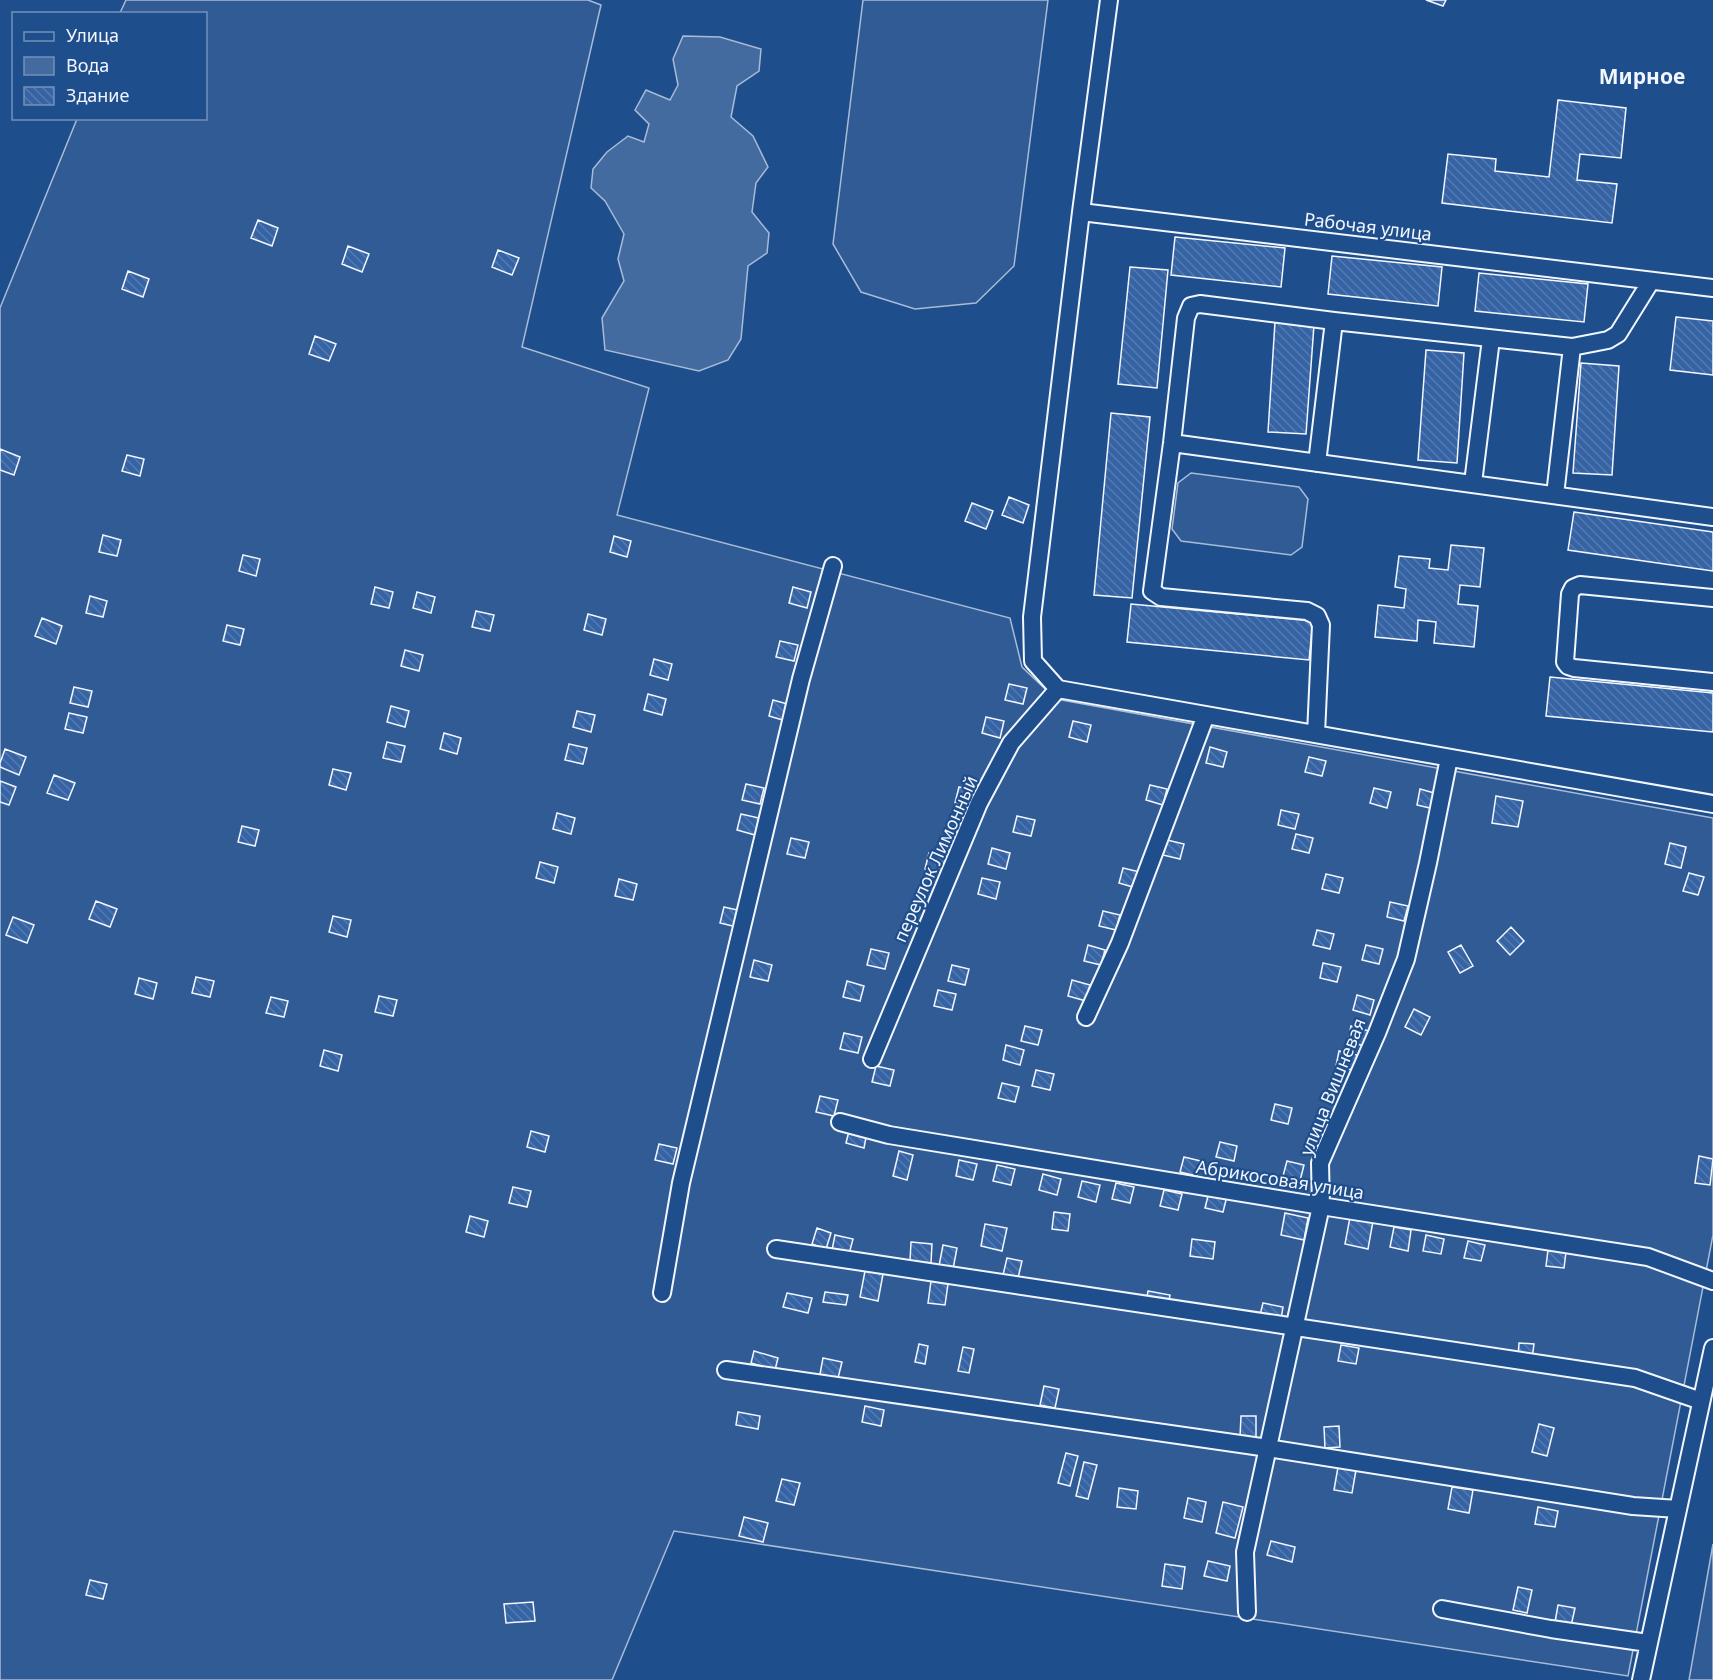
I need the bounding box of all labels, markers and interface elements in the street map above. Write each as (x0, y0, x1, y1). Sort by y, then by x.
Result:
legend (12, 12, 207, 120)
text: Улица (66, 23, 119, 47)
text: Вода (66, 53, 109, 77)
district label: Мирное (1599, 62, 1685, 90)
text: Здание (66, 83, 130, 107)
street label: Рабочая улица (1303, 206, 1433, 246)
street label: переулок Лимонный (887, 771, 983, 946)
street label: улица Вишневая (1294, 1014, 1371, 1159)
street label: Абрикосовая улица (1194, 1154, 1366, 1204)

